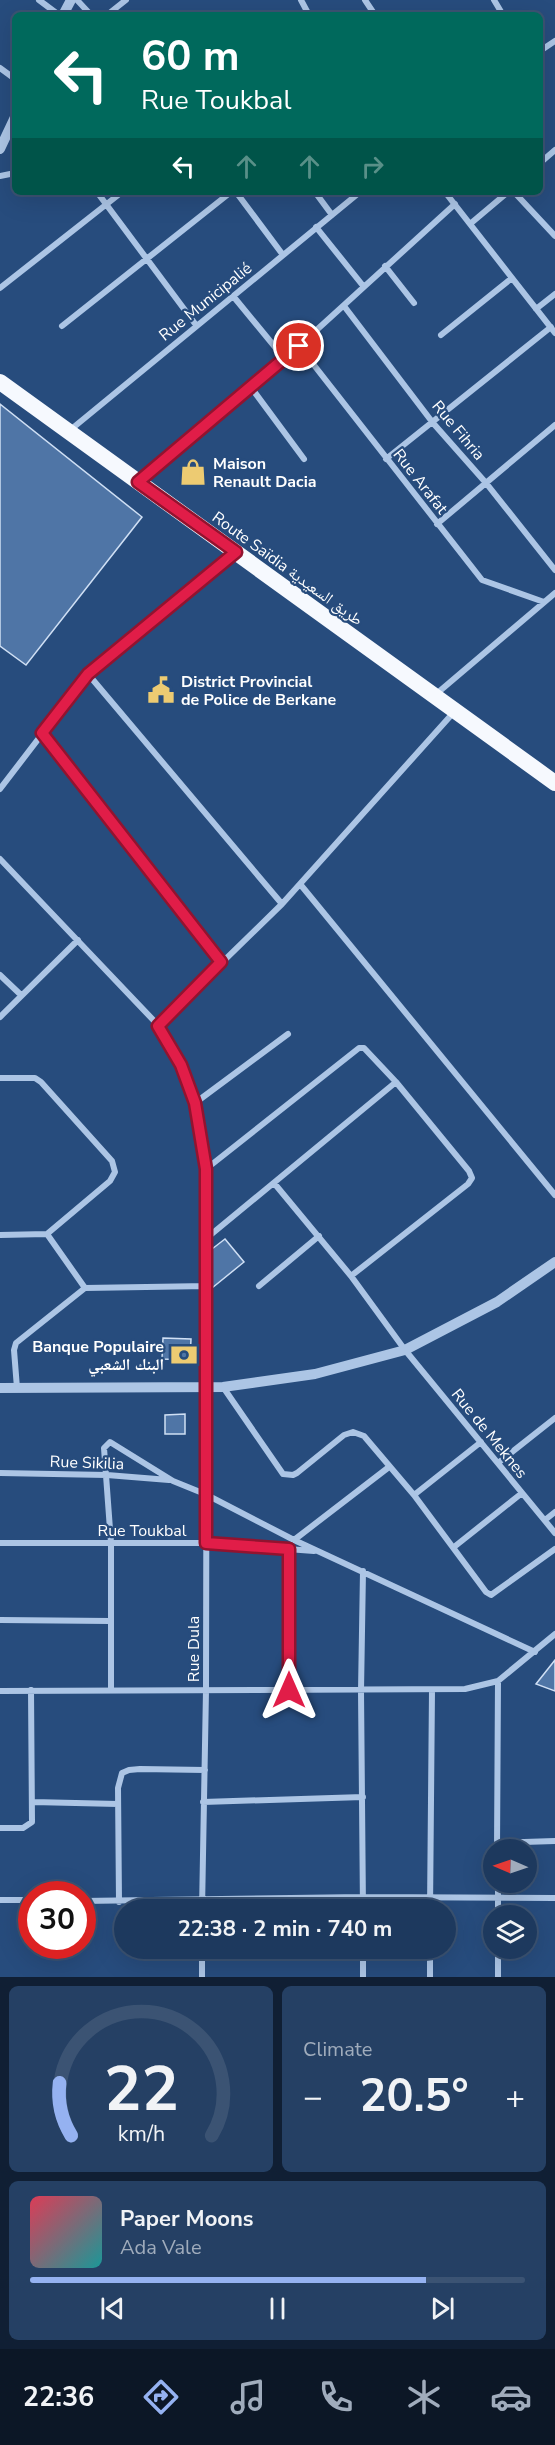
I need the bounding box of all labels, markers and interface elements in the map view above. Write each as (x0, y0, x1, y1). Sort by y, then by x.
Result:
text: 60 m (141, 28, 240, 85)
icon: left (42, 36, 120, 114)
text: Rue Toukbal (141, 82, 291, 119)
icon: left (167, 150, 200, 183)
icon: ahead (230, 150, 263, 183)
icon: ahead (293, 150, 326, 183)
icon: right (356, 150, 389, 183)
street label: Rue Municipalié (155, 257, 257, 346)
pin (273, 320, 324, 371)
icon: arrive (282, 329, 315, 362)
street label: Rue Fihria (427, 396, 490, 465)
street label: Rue Arafat (388, 444, 453, 519)
place label: Maison Renault Dacia (213, 453, 317, 493)
shop icon: Maison Renault Dacia (178, 457, 208, 487)
street label: Route Saïdia طريق السعيدية (207, 507, 367, 631)
place label: District Provincial de Police de Berkane (181, 671, 337, 711)
public building icon: District Provincial de Police de Berkane (146, 675, 176, 705)
place label: Banque Populaire البنك الشعبي (32, 1336, 164, 1377)
bank icon: Banque Populaire البنك الشعبي (169, 1340, 199, 1370)
street label: Rue de Meknes (446, 1384, 532, 1483)
street label: Rue Sikilia (49, 1451, 125, 1475)
street label: Rue Toukbal (97, 1520, 187, 1542)
street label: Rue Dula (183, 1616, 205, 1682)
position arrow (257, 1658, 321, 1722)
north arrow (483, 1839, 537, 1893)
map controls (483, 1839, 537, 1959)
speed limit sign: 30 (18, 1881, 96, 1959)
button: layers (483, 1905, 537, 1959)
text: 22:38 · 2 min · 740 m (178, 1914, 392, 1944)
text: Climate (303, 2036, 372, 2063)
text: 22 (104, 2047, 178, 2132)
text: 20.5° (359, 2066, 469, 2127)
text: − (303, 2075, 323, 2120)
text: + (505, 2075, 525, 2120)
text: km/h (117, 2119, 165, 2149)
text: Paper Moons (120, 2204, 254, 2234)
text: Ada Vale (120, 2234, 202, 2261)
icon: previous (96, 2292, 129, 2325)
icon: pause (261, 2292, 294, 2325)
icon: next (426, 2292, 459, 2325)
icon: directions (140, 2376, 182, 2418)
icon: music (227, 2376, 269, 2418)
icon: phone (315, 2376, 357, 2418)
icon: climate (403, 2376, 445, 2418)
icon: car (490, 2376, 532, 2418)
text: 22:36 (23, 2379, 94, 2416)

